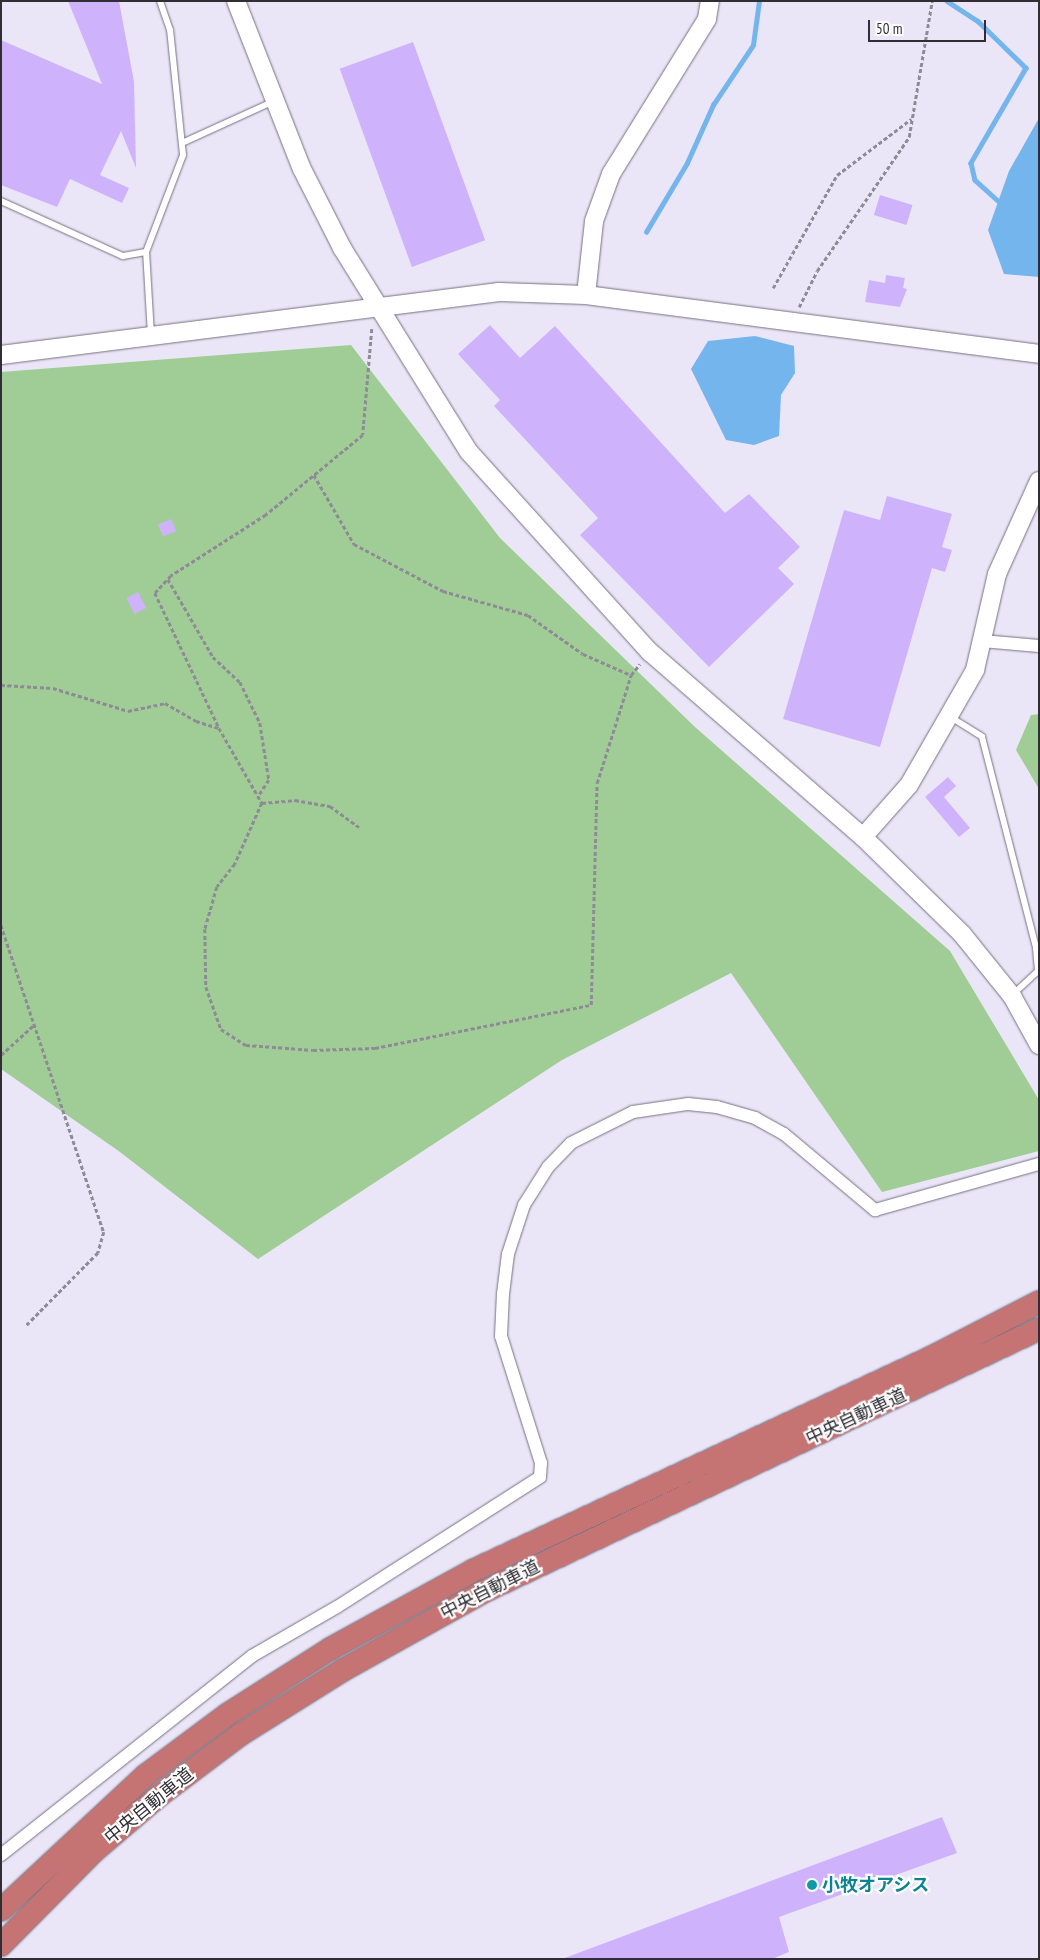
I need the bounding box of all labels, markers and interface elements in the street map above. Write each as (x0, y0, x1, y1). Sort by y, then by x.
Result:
scale bar (870, 10, 988, 42)
text: 50 m (876, 19, 902, 38)
street label: 中央自動車道 (802, 1384, 910, 1450)
street label: 中央自動車道 (437, 1556, 543, 1624)
street label: 中央自動車道 (100, 1764, 198, 1848)
place label: 小牧オアシス (822, 1874, 930, 1896)
marker: 小牧オアシス (806, 1879, 818, 1891)

